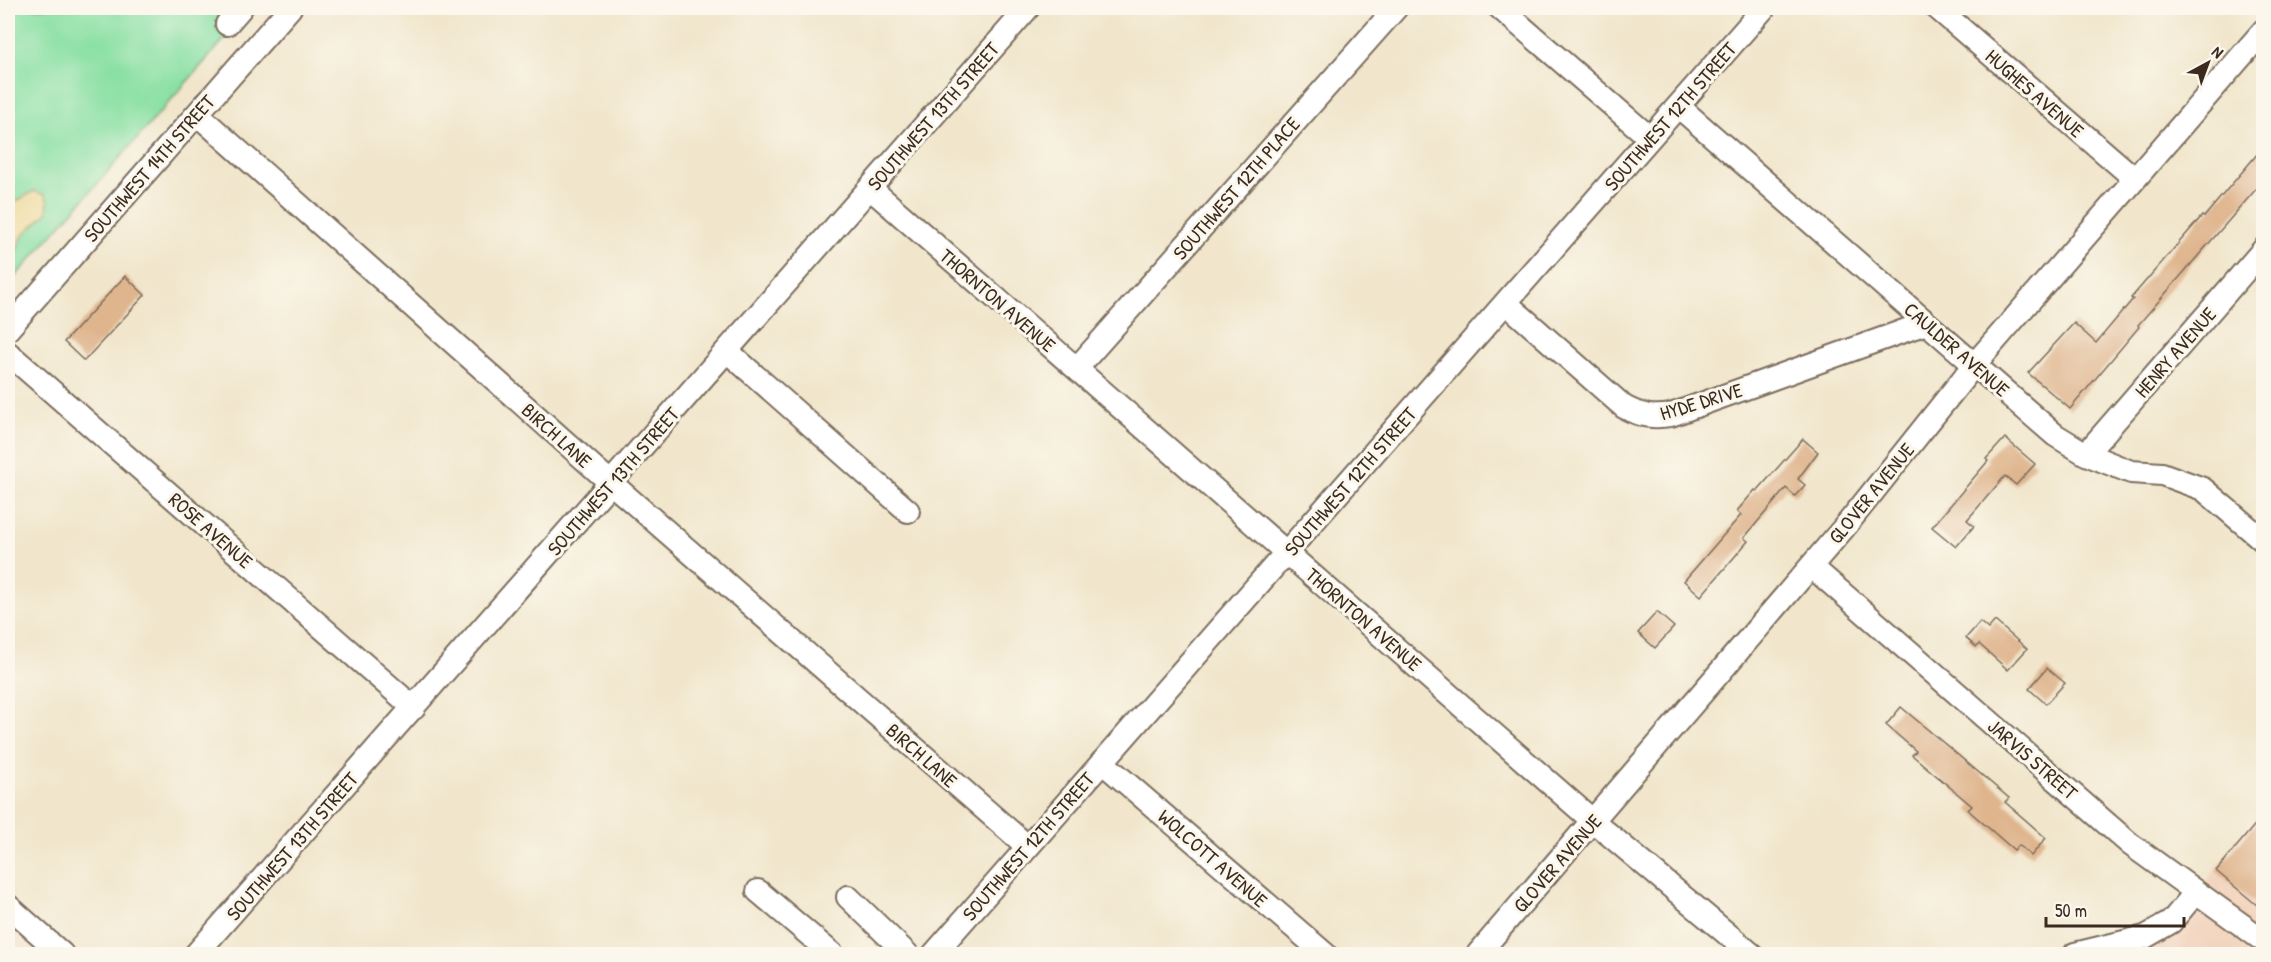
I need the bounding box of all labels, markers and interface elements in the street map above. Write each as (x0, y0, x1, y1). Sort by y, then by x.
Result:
north arrow (2178, 33, 2238, 93)
street label: SOUTHWEST 12TH STREET (1598, 35, 1743, 196)
street label: SOUTHWEST 13TH STREET (861, 36, 1005, 196)
text: N (2207, 41, 2229, 63)
street label: HUGHES AVENUE (1980, 43, 2090, 143)
street label: SOUTHWEST 14TH STREET (77, 88, 221, 247)
street label: SOUTHWEST 12TH PLACE (1166, 111, 1306, 265)
street label: THORNTON AVENUE (934, 242, 1062, 358)
street label: CAULDER AVENUE (1899, 296, 2016, 402)
street label: HENRY AVENUE (2128, 301, 2222, 403)
street label: HYDE DRIVE (1657, 376, 1746, 426)
street label: BIRCH LANE (516, 396, 598, 474)
street label: SOUTHWEST 12TH STREET (1278, 400, 1423, 561)
street label: SOUTHWEST 13TH STREET (541, 401, 685, 561)
street label: GLOVER AVENUE (1822, 437, 1920, 549)
street label: ROSE AVENUE (163, 486, 259, 574)
street label: THORNTON AVENUE (1300, 561, 1428, 677)
street label: JARVIS STREET (1982, 713, 2084, 806)
street label: BIRCH LANE (881, 717, 963, 793)
street label: SOUTHWEST 12TH STREET (956, 765, 1101, 926)
street label: SOUTHWEST 13TH STREET (220, 766, 364, 926)
street label: WOLCOTT AVENUE (1153, 803, 1274, 913)
street label: GLOVER AVENUE (1507, 808, 1607, 918)
scale bar (2046, 890, 2184, 928)
text: 50 m (2055, 898, 2087, 923)

